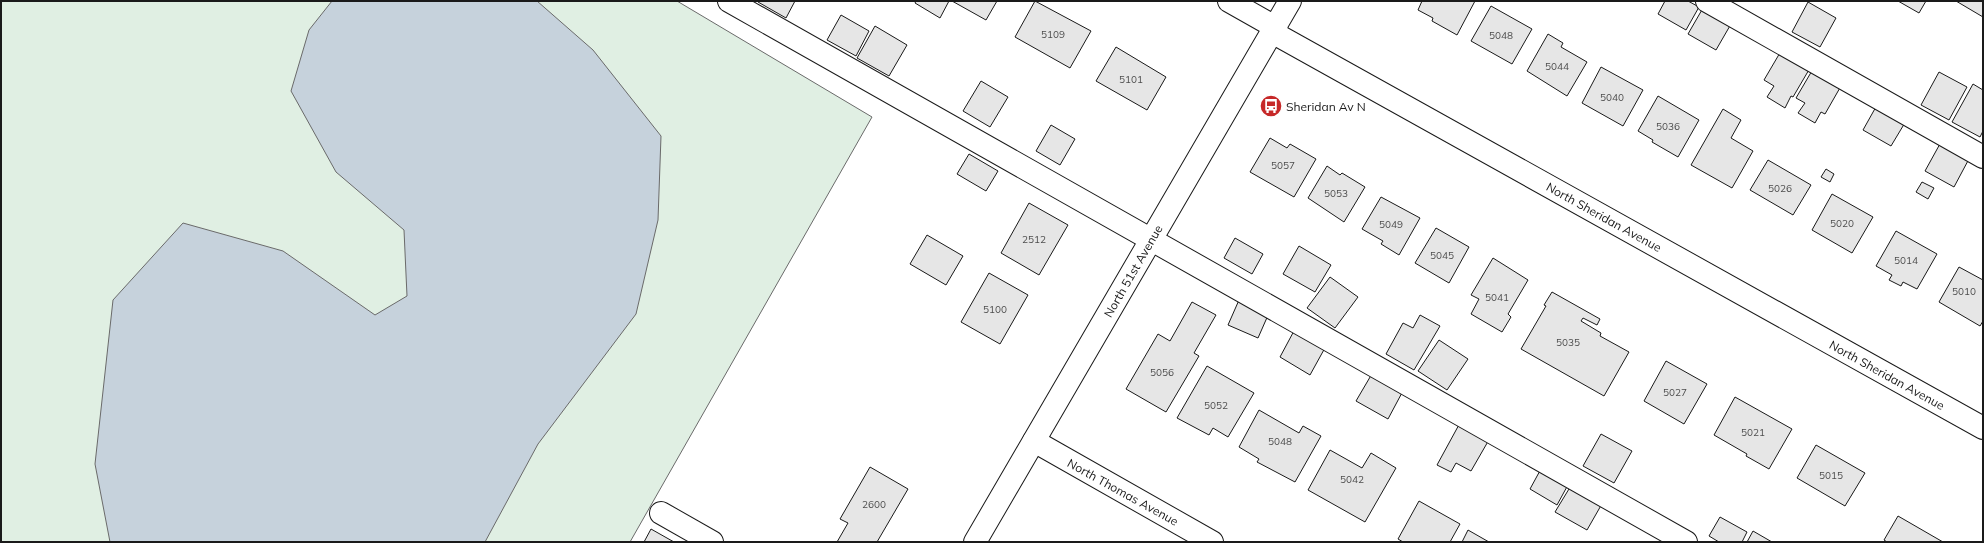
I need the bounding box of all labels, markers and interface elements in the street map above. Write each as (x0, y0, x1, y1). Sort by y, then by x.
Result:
house number: 5109 (1041, 28, 1065, 41)
house number: 5048 (1489, 29, 1513, 42)
house number: 5044 (1545, 60, 1569, 73)
house number: 5101 (1119, 73, 1143, 86)
house number: 5040 (1600, 91, 1624, 104)
bus stop icon: Sheridan Av N (1258, 93, 1284, 119)
place label: Sheridan Av N (1286, 99, 1366, 114)
house number: 5036 (1656, 120, 1680, 133)
house number: 5057 (1271, 159, 1295, 172)
street label: North Sheridan Avenue (1544, 179, 1664, 255)
house number: 5026 (1768, 182, 1792, 195)
house number: 5053 (1324, 187, 1348, 200)
house number: 5020 (1830, 217, 1854, 230)
house number: 5049 (1379, 218, 1403, 231)
street label: North 51st Avenue (1100, 222, 1166, 320)
house number: 2512 (1022, 233, 1046, 246)
house number: 5045 (1430, 249, 1454, 262)
house number: 5014 (1894, 254, 1918, 267)
house number: 5010 (1952, 285, 1976, 298)
house number: 5041 (1485, 291, 1509, 304)
house number: 5100 (983, 303, 1007, 316)
house number: 5035 (1556, 336, 1580, 349)
street label: North Sheridan Avenue (1827, 337, 1947, 413)
house number: 5056 (1150, 366, 1174, 379)
house number: 5027 (1663, 386, 1687, 399)
house number: 5052 (1204, 399, 1228, 412)
house number: 5021 (1741, 426, 1765, 439)
house number: 5048 (1268, 435, 1292, 448)
street label: North Thomas Avenue (1065, 455, 1181, 529)
house number: 5015 (1819, 469, 1843, 482)
house number: 5042 (1340, 473, 1364, 486)
house number: 2600 (862, 498, 886, 511)

